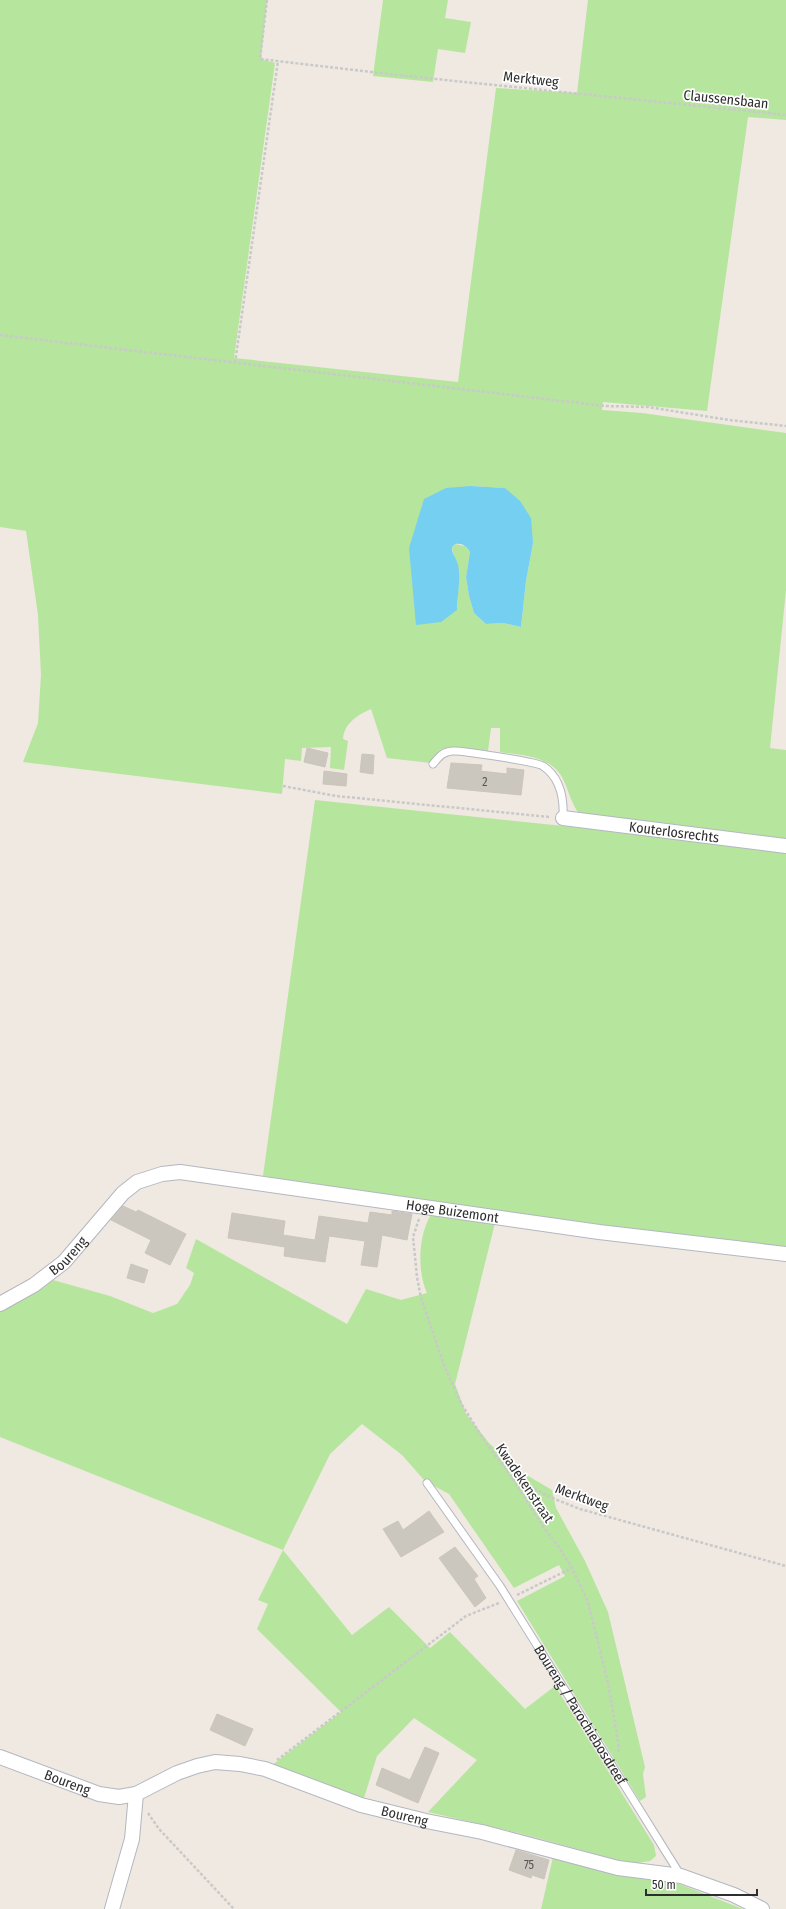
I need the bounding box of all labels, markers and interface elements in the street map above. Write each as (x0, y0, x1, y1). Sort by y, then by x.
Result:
street label: Merktweg (502, 68, 560, 91)
street label: Claussensbaan (683, 87, 769, 112)
house number: 2 (482, 775, 488, 789)
street label: Kouterlosrechts (628, 818, 720, 847)
street label: Hoge Buizemont (405, 1196, 500, 1227)
street label: Boureng (46, 1233, 91, 1279)
street label: Kwadekenstraat (492, 1441, 557, 1526)
street label: Merktweg (553, 1480, 611, 1515)
street label: Boureng / Parochiebosdreef (530, 1642, 631, 1789)
street label: Boureng (42, 1766, 93, 1799)
street label: Boureng (379, 1802, 430, 1830)
house number: 75 (524, 1858, 535, 1872)
scale bar (646, 1871, 757, 1897)
text: 50 m (652, 1878, 676, 1892)

